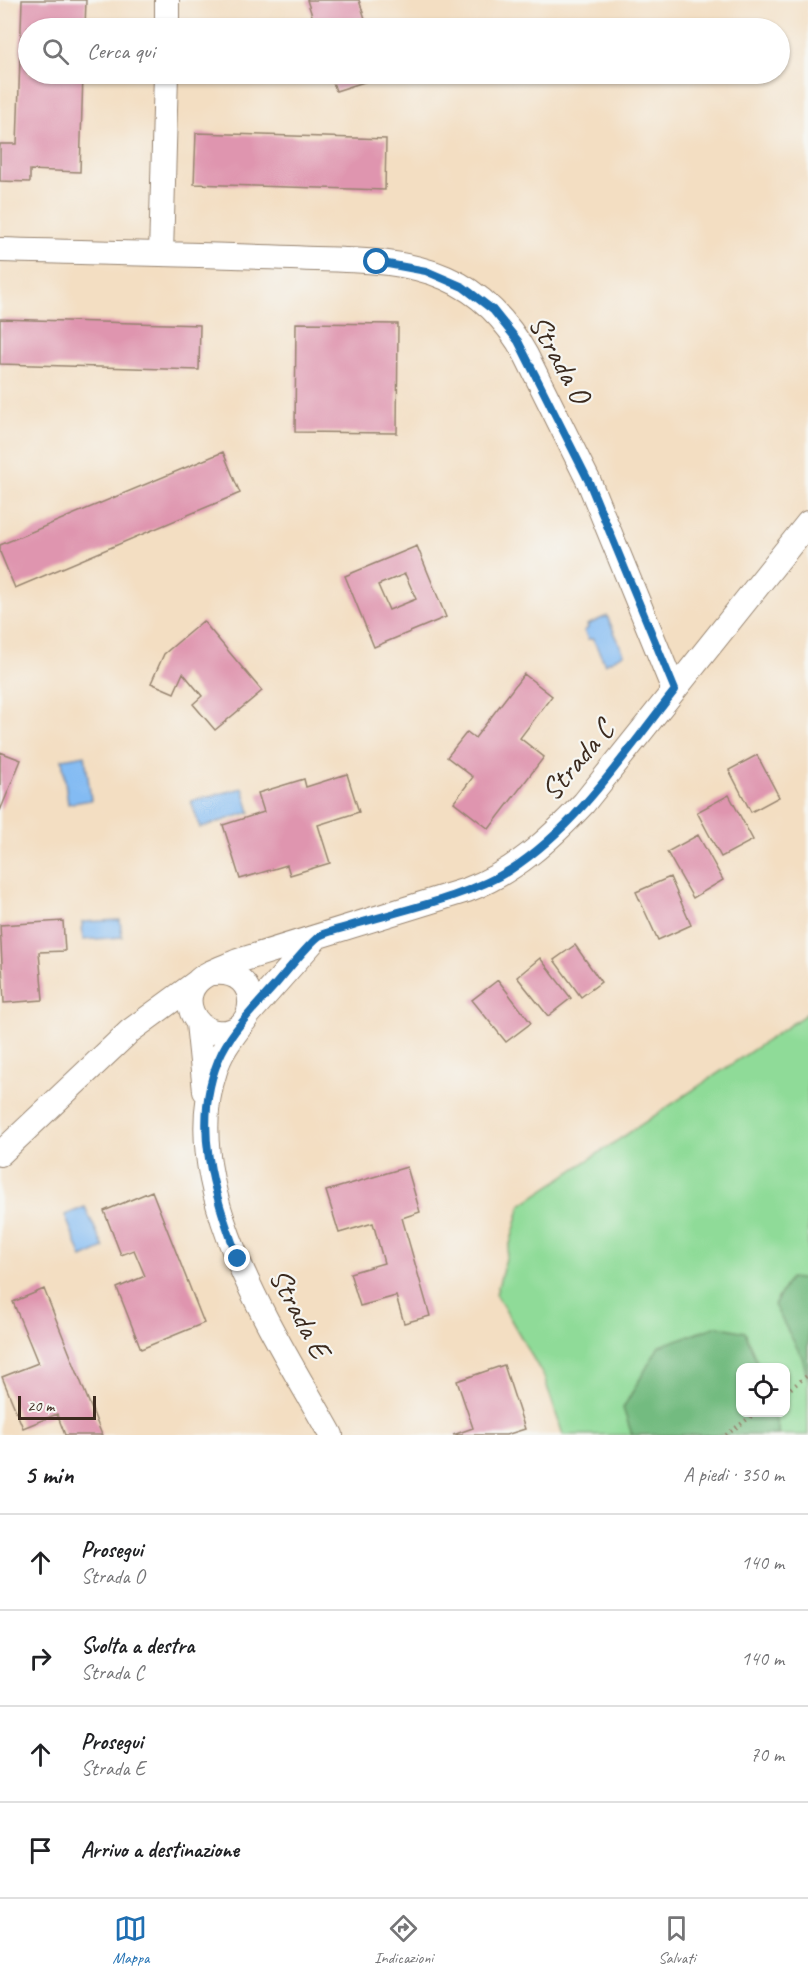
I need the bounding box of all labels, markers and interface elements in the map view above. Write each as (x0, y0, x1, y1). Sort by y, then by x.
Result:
search box (18, 18, 790, 84)
icon: search (39, 35, 72, 68)
text: Cerca qui (87, 37, 155, 65)
route start (363, 248, 389, 274)
street label: Strada O (520, 308, 601, 412)
street label: Strada C (532, 710, 624, 808)
route end (224, 1245, 250, 1271)
street label: Strada E (261, 1262, 341, 1368)
map controls (736, 1363, 790, 1417)
button: locate (736, 1363, 790, 1417)
scale bar (18, 1393, 96, 1420)
text: 20 m (27, 1396, 54, 1416)
text: 5 min (24, 1458, 73, 1491)
text: A piedi · 350 m (683, 1462, 784, 1487)
text: Prosegui (81, 1536, 143, 1564)
icon: ahead (24, 1546, 57, 1579)
text: 140 m (741, 1550, 784, 1575)
text: Strada O (81, 1564, 144, 1589)
text: Svolta a destra (81, 1632, 194, 1660)
icon: right (24, 1642, 57, 1675)
text: 140 m (741, 1646, 784, 1671)
text: Strada C (81, 1660, 144, 1685)
text: Prosegui (81, 1728, 143, 1756)
icon: ahead (24, 1738, 57, 1771)
text: 70 m (750, 1742, 784, 1767)
text: Strada E (81, 1756, 145, 1781)
icon: arrive (24, 1834, 57, 1867)
text: Arrivo a destinazione (81, 1836, 239, 1864)
tab: Mappa (112, 1912, 149, 1968)
tab: Indicazioni (374, 1912, 433, 1968)
tab: Salvati (658, 1912, 696, 1968)

